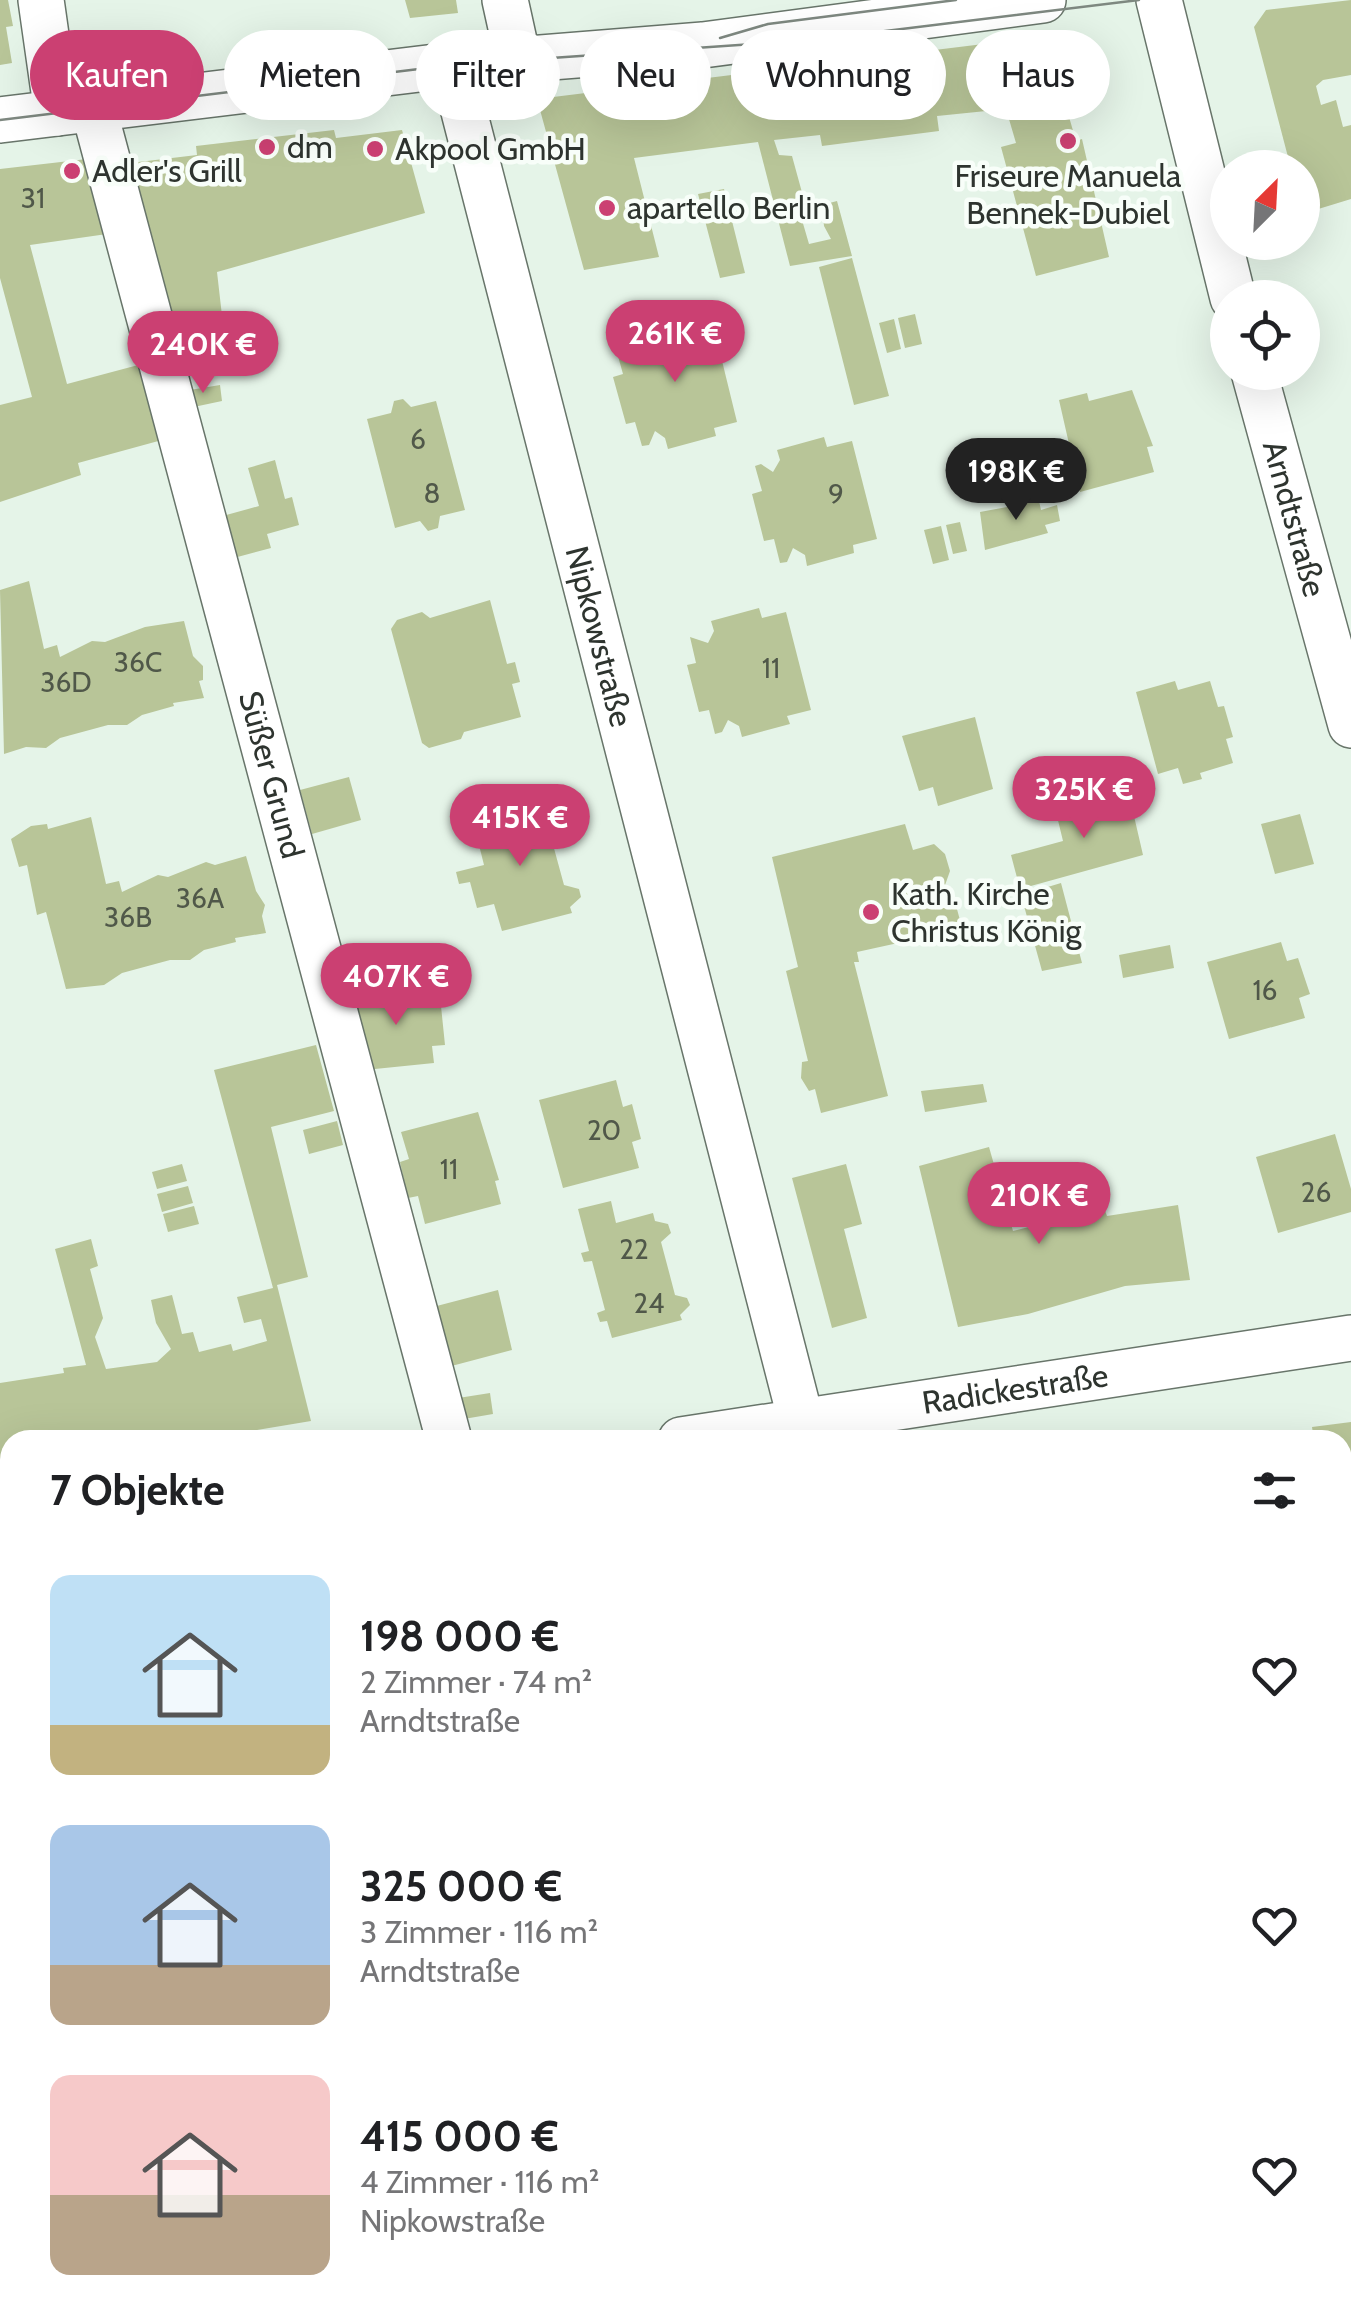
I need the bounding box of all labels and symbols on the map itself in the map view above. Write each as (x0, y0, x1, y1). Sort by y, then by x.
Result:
place label: dm (287, 127, 333, 166)
place label: Akpool GmbH (395, 129, 586, 168)
marker: Friseure Manuela Bennek-Dubiel (1057, 130, 1079, 152)
marker: dm (256, 136, 278, 158)
marker: Akpool GmbH (364, 138, 386, 160)
north arrow (1210, 150, 1320, 260)
place label: Adler's Grill (92, 151, 242, 190)
place label: Friseure Manuela Bennek-Dubiel (955, 156, 1182, 232)
marker: Adler's Grill (61, 160, 83, 182)
house number: 31 (21, 181, 45, 215)
place label: apartello Berlin (627, 188, 830, 227)
marker: apartello Berlin (596, 197, 618, 219)
pin: 261K € (594, 300, 756, 385)
pin: 240K € (122, 311, 284, 396)
house number: 6 (410, 422, 426, 456)
street label: Arndtstraße (1255, 436, 1335, 601)
pin: 198K € (935, 438, 1097, 523)
house number: 8 (424, 476, 440, 510)
house number: 9 (828, 477, 844, 511)
street label: Nipkowstraße (558, 542, 642, 731)
house number: 36C (114, 645, 162, 679)
house number: 11 (762, 651, 780, 685)
house number: 36D (40, 665, 92, 699)
street label: Süßer Grund (231, 687, 313, 862)
pin: 325K € (1003, 756, 1165, 841)
pin: 415K € (439, 784, 601, 869)
place label: Kath. Kirche Christus König (891, 874, 1082, 950)
house number: 36A (176, 881, 225, 915)
house number: 36B (104, 900, 152, 934)
marker: Kath. Kirche Christus König (860, 901, 882, 923)
pin: 407K € (315, 943, 477, 1028)
house number: 16 (1252, 973, 1278, 1007)
house number: 20 (587, 1113, 621, 1147)
house number: 11 (440, 1152, 458, 1186)
pin: 210K € (958, 1162, 1120, 1247)
house number: 26 (1301, 1175, 1331, 1209)
house number: 22 (619, 1232, 649, 1266)
house number: 24 (634, 1286, 664, 1320)
street label: Radickestraße (919, 1355, 1111, 1422)

